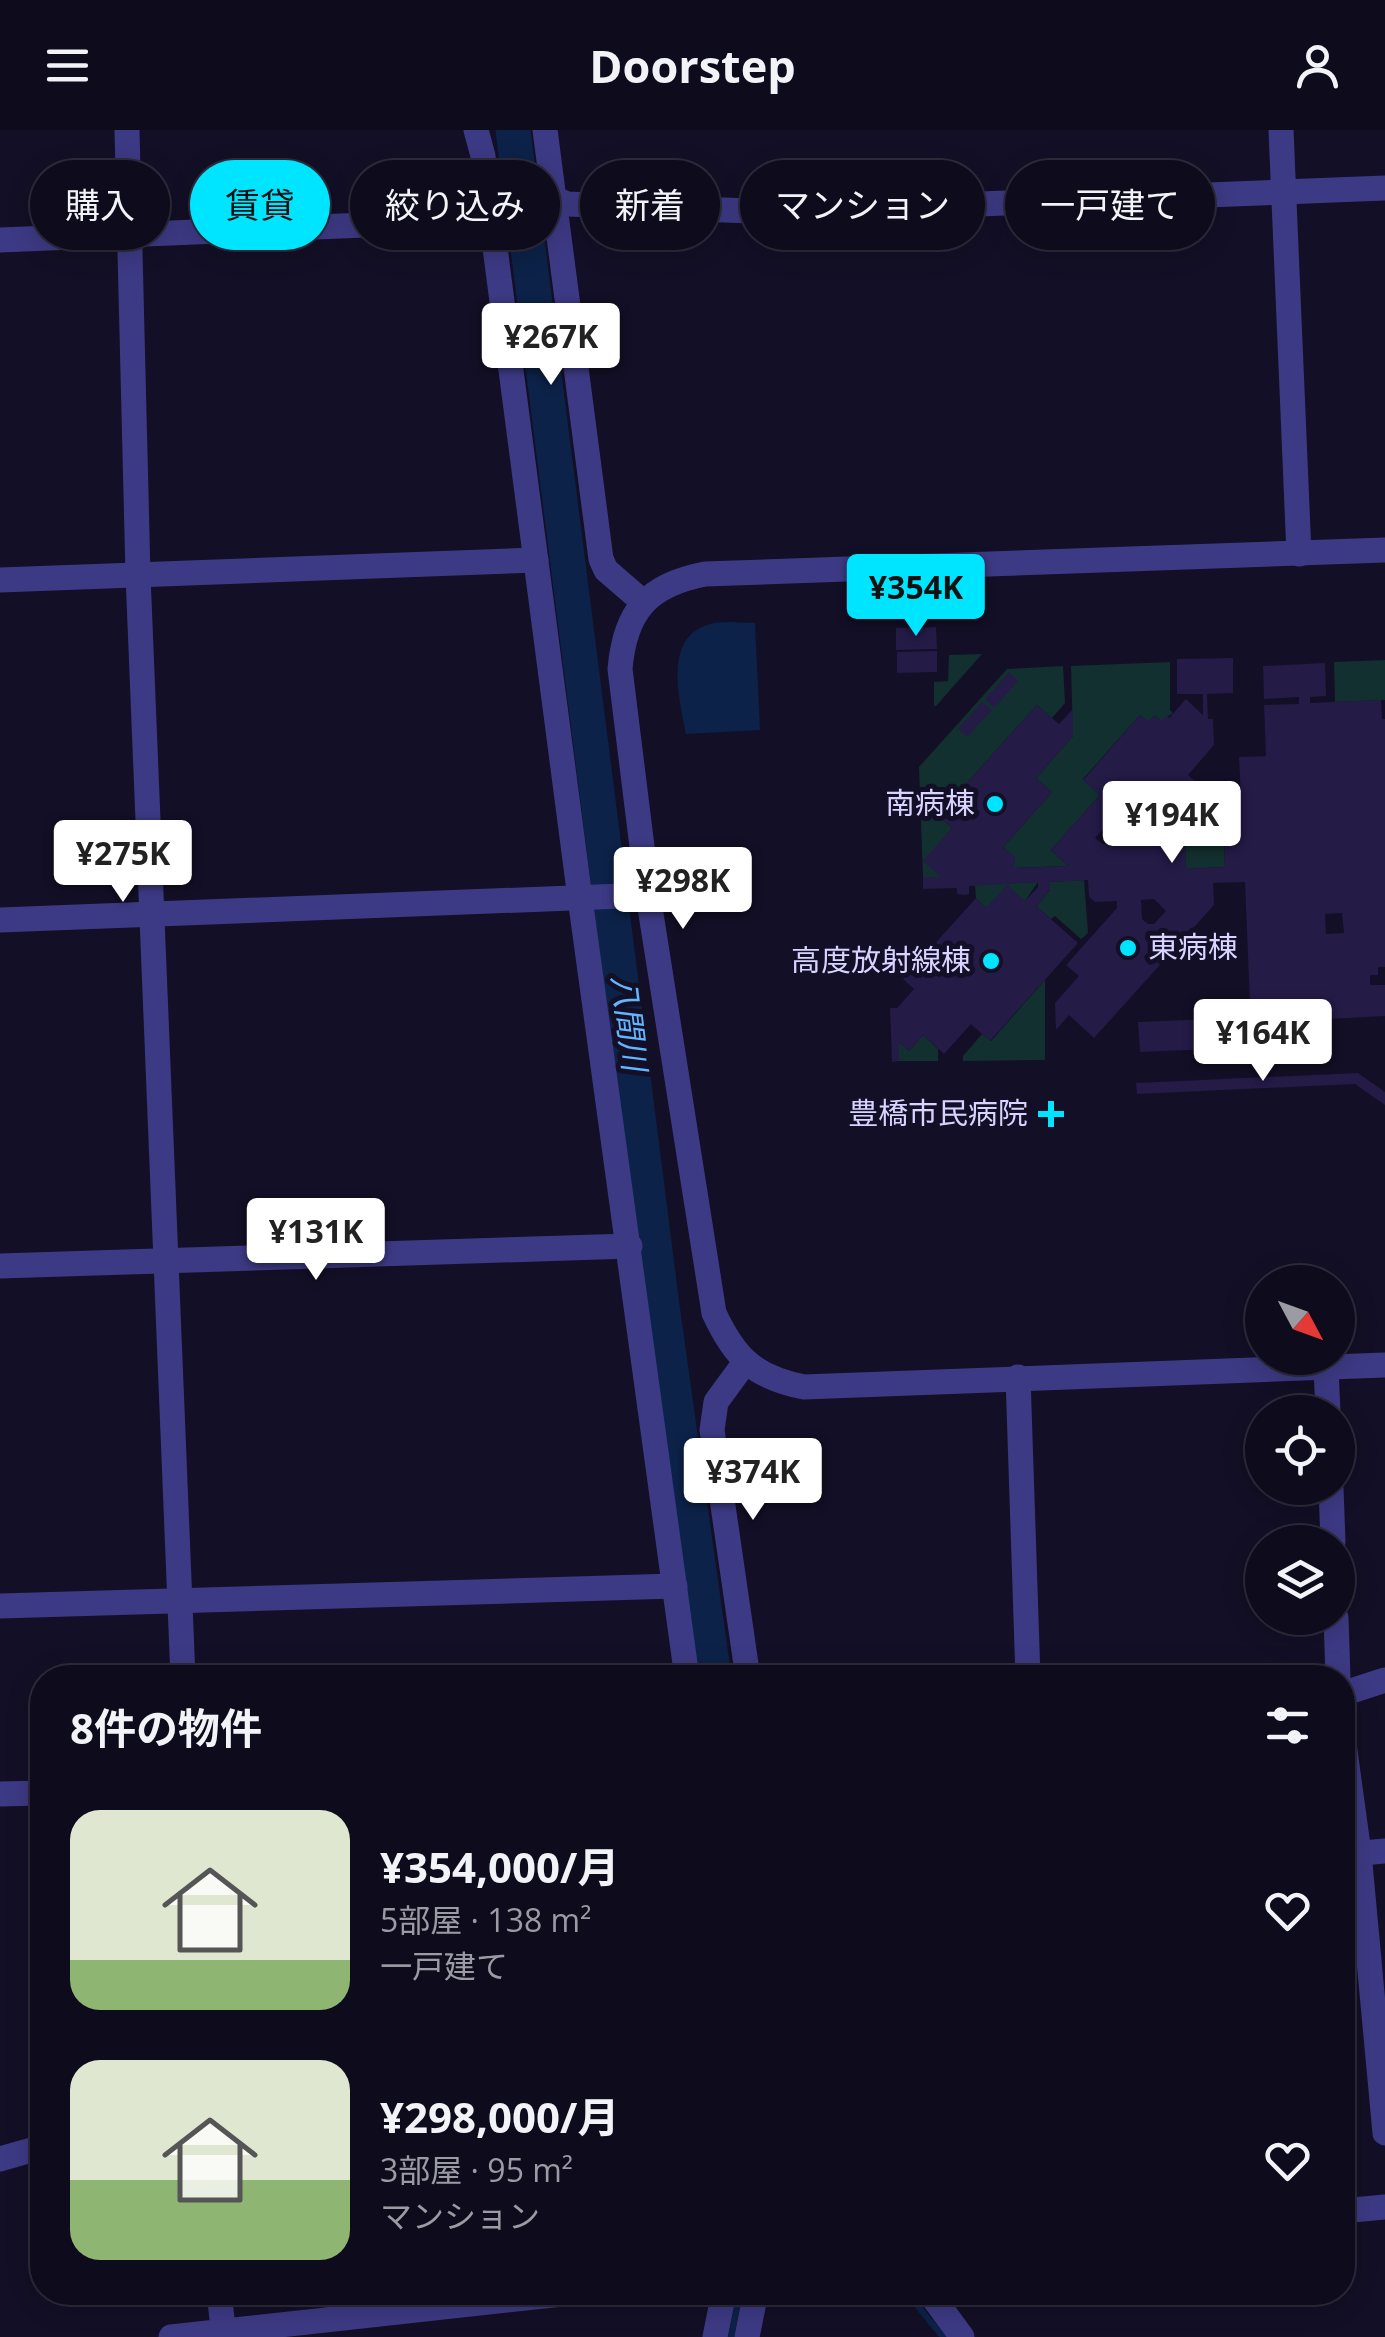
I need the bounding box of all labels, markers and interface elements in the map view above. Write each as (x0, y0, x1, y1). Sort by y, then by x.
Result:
text: Doorstep (589, 35, 796, 96)
icon: menu (40, 38, 95, 93)
icon: person (1290, 38, 1345, 93)
chip: 購入 (30, 160, 170, 250)
chip: 賃貸 (190, 160, 330, 250)
chip: 絞り込み (350, 160, 560, 250)
chip: 新着 (580, 160, 720, 250)
chip: マンション (740, 160, 985, 250)
chip: 一戸建て (1005, 160, 1215, 250)
pin: ¥267K (481, 303, 621, 388)
text: ¥267K (504, 314, 598, 357)
pin: ¥354K (846, 554, 986, 639)
text: ¥354K (869, 565, 963, 608)
pin: ¥194K (1102, 781, 1242, 866)
place label: 南病棟 (885, 782, 975, 823)
text: ¥194K (1125, 792, 1219, 835)
marker: 南病棟 (984, 793, 1006, 815)
pin: ¥275K (53, 820, 193, 905)
text: ¥275K (76, 831, 170, 874)
pin: ¥298K (613, 847, 753, 932)
text: ¥298K (636, 858, 730, 901)
place label: 東病棟 (1148, 926, 1238, 967)
marker: 東病棟 (1117, 937, 1139, 959)
place label: 高度放射線棟 (791, 939, 971, 980)
marker: 高度放射線棟 (980, 950, 1002, 972)
water label: 八間川 (603, 973, 658, 1076)
pin: ¥164K (1193, 999, 1333, 1084)
text: ¥164K (1216, 1010, 1310, 1053)
place label: 豊橋市民病院 (848, 1092, 1028, 1133)
marker: 豊橋市民病院 (1038, 1101, 1064, 1127)
pin: ¥131K (246, 1198, 386, 1283)
text: ¥131K (269, 1209, 363, 1252)
north arrow (1245, 1265, 1355, 1375)
map controls (1245, 1265, 1355, 1635)
button: locate (1245, 1395, 1355, 1505)
pin: ¥374K (683, 1438, 823, 1523)
text: ¥374K (706, 1449, 800, 1492)
button: layers (1245, 1525, 1355, 1635)
icon: filters (1260, 1698, 1315, 1753)
text: 8件の物件 (70, 1699, 262, 1756)
text: ¥354,000/月 (380, 1838, 619, 1895)
icon: home (150, 1850, 270, 1970)
icon: heart (1260, 1883, 1315, 1938)
text: 5部屋 · 138 m² (380, 1898, 591, 1941)
text: 一戸建て (380, 1944, 508, 1987)
text: ¥298,000/月 (380, 2088, 619, 2145)
icon: home (150, 2100, 270, 2220)
icon: heart (1260, 2133, 1315, 2188)
text: 3部屋 · 95 m² (380, 2148, 573, 2191)
text: マンション (380, 2194, 540, 2237)

